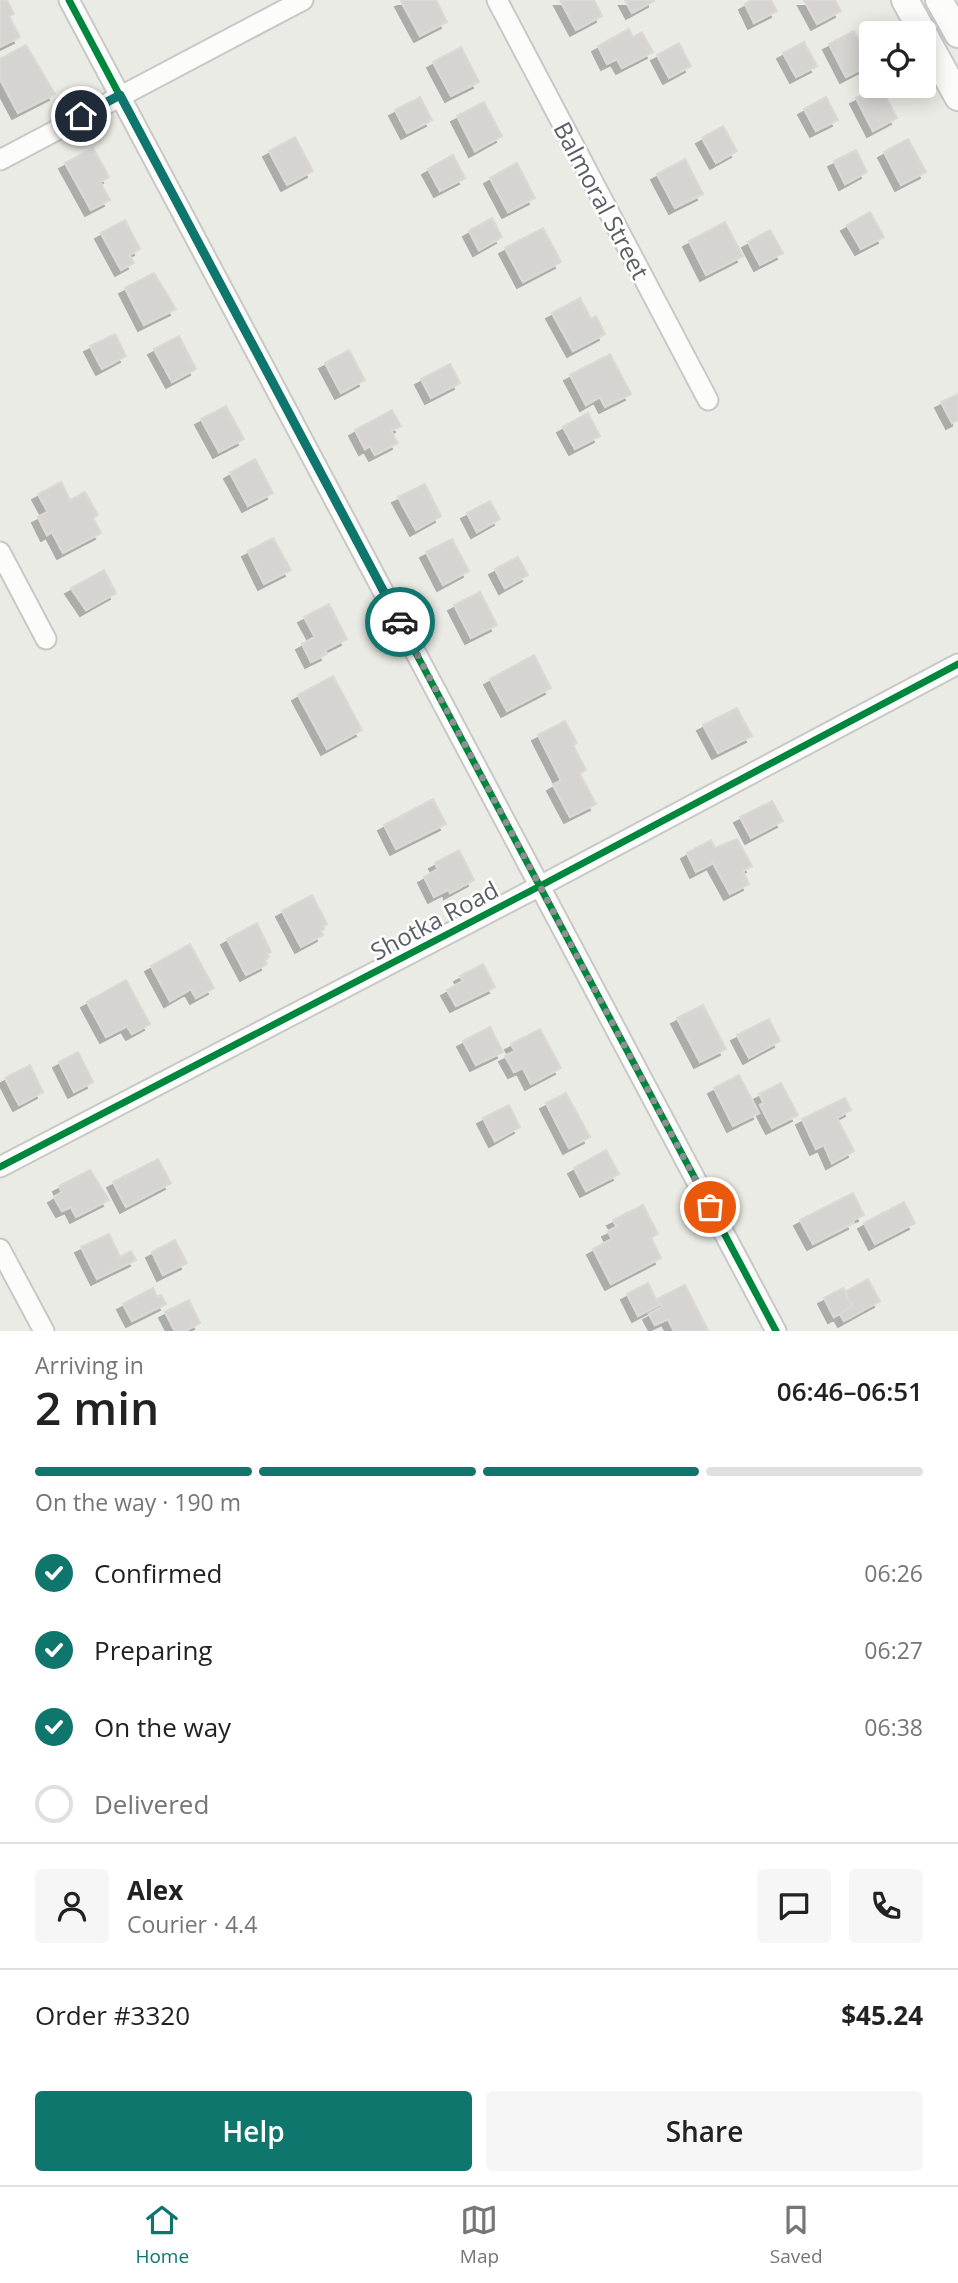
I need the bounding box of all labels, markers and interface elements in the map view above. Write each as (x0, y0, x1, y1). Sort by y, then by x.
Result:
map controls (859, 21, 936, 98)
button: locate (859, 21, 936, 98)
pin (51, 86, 111, 146)
icon: home (62, 97, 100, 135)
street label: Balmoral Street (547, 115, 657, 285)
courier (365, 587, 435, 657)
icon: car (381, 603, 419, 641)
street label: Shotka Road (364, 872, 504, 968)
pin (680, 1177, 740, 1237)
icon: bag (691, 1188, 729, 1226)
text: Arriving in (35, 1349, 144, 1381)
text: 06:46–06:51 (777, 1373, 923, 1409)
text: 2 min (35, 1376, 159, 1438)
text: On the way · 190 m (35, 1486, 241, 1518)
icon: check (35, 1554, 73, 1592)
text: Confirmed (94, 1555, 222, 1591)
text: 06:26 (864, 1557, 923, 1589)
icon: check (35, 1631, 73, 1669)
text: Preparing (94, 1632, 212, 1668)
text: 06:27 (864, 1634, 923, 1666)
icon: check (35, 1708, 73, 1746)
text: On the way (94, 1709, 231, 1745)
text: 06:38 (864, 1711, 923, 1743)
text: Delivered (94, 1786, 209, 1822)
button: person (35, 1869, 109, 1943)
button: chat (757, 1869, 831, 1943)
button: phone (849, 1869, 923, 1943)
text: Alex (127, 1872, 183, 1908)
text: Courier · 4.4 (127, 1908, 257, 1940)
text: Order #3320 (35, 1997, 190, 2033)
text: $45.24 (841, 1997, 923, 2033)
button: Help (35, 2091, 472, 2171)
button: Share (486, 2091, 923, 2171)
tab: Home (135, 2201, 189, 2269)
tab: Map (460, 2201, 499, 2269)
tab: Saved (770, 2201, 823, 2269)

